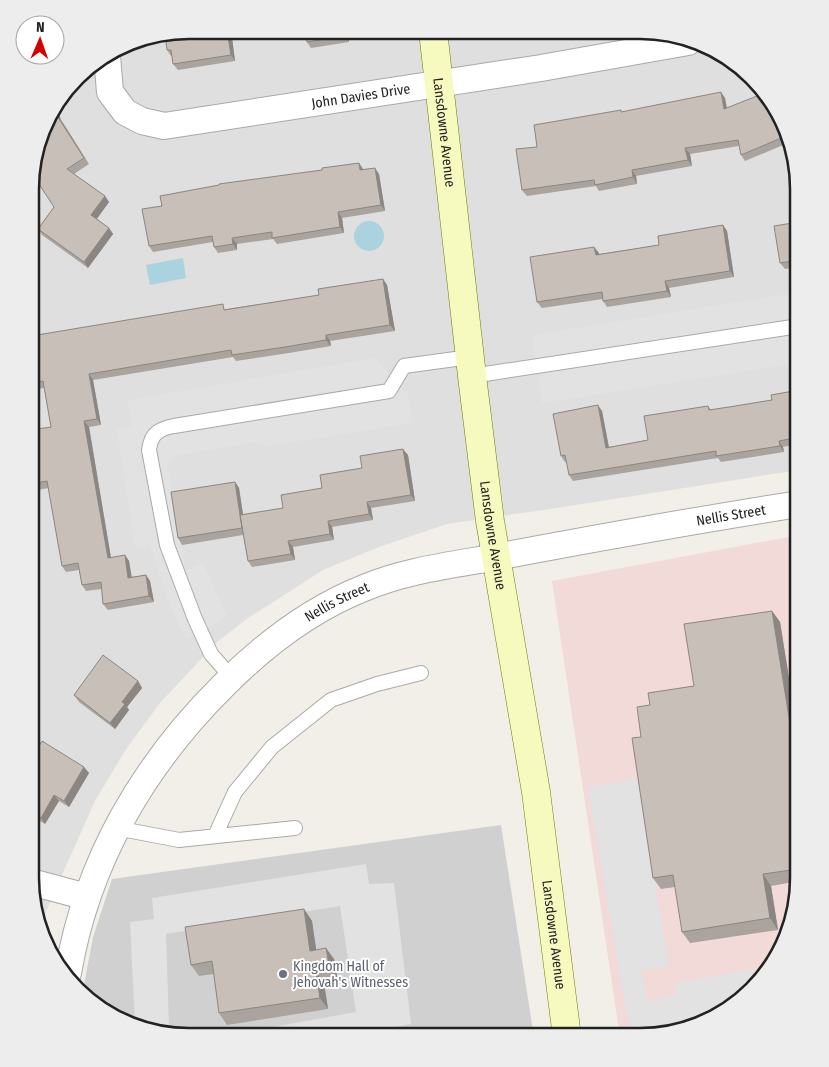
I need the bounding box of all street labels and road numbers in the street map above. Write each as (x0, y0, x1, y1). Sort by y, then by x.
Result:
street label: Lansdowne Avenue (430, 77, 459, 188)
street label: John Davies Drive (310, 80, 411, 112)
street label: Lansdowne Avenue (477, 480, 510, 591)
street label: Nellis Street (695, 501, 767, 529)
street label: Nellis Street (301, 578, 372, 625)
street label: Lansdowne Avenue (539, 879, 569, 990)

